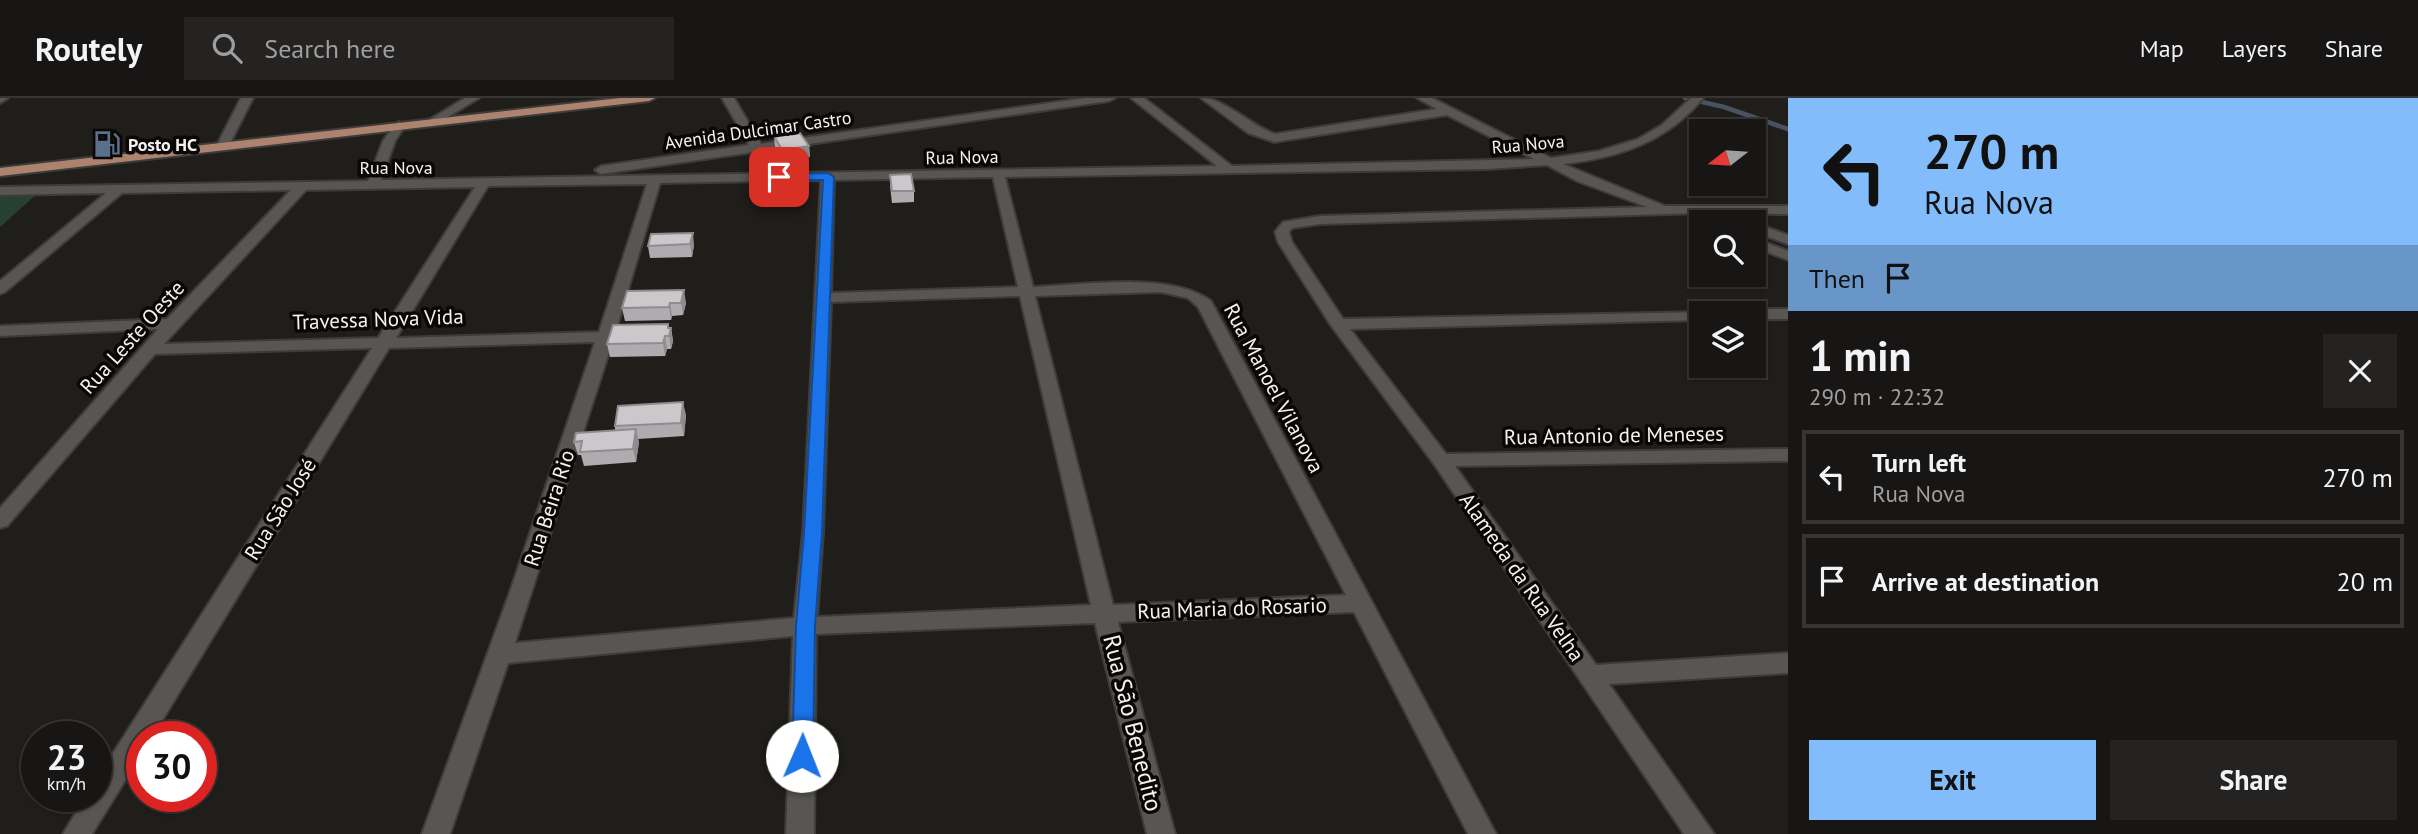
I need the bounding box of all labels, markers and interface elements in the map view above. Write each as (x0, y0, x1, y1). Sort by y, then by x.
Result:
search box (184, 17, 674, 80)
text: Routely (35, 27, 142, 70)
icon: search (208, 29, 246, 67)
text: Search here (264, 32, 395, 65)
text: Map (2140, 33, 2184, 64)
text: Layers (2222, 33, 2287, 64)
text: Share (2325, 33, 2383, 64)
street label: Avenida Dulcimar Castro (663, 106, 853, 154)
north arrow (1689, 119, 1766, 196)
map controls (1689, 119, 1766, 378)
text: 270 m (1924, 119, 2059, 183)
icon: left (1809, 126, 1900, 217)
fuel station icon: Posto HC (92, 129, 122, 159)
street label: Rua Nova (1491, 129, 1565, 159)
place label: Posto HC (128, 133, 197, 156)
street label: Rua Nova (925, 145, 999, 169)
pin (749, 147, 809, 207)
street label: Rua Nova (359, 156, 433, 179)
icon: arrive (760, 158, 798, 196)
text: Rua Nova (1924, 181, 2054, 223)
button: search (1689, 210, 1766, 287)
icon: arrive (1879, 259, 1917, 297)
text: Then (1809, 262, 1865, 295)
street label: Rua Leste Oeste (74, 275, 190, 399)
street label: Rua Manoel Vilanova (1218, 299, 1330, 477)
button: layers (1689, 301, 1766, 378)
street label: Travessa Nova Vida (292, 303, 464, 335)
text: 1 min (1809, 328, 1911, 383)
button: close (2323, 334, 2397, 408)
text: 290 m · 22:32 (1809, 382, 1945, 411)
street label: Rua Antonio de Meneses (1504, 420, 1724, 450)
street label: Rua Beira Rio (518, 446, 580, 570)
text: Turn left (1872, 446, 1966, 479)
street label: Rua São José (238, 453, 322, 565)
icon: left (1813, 458, 1851, 496)
text: 270 m (2322, 461, 2393, 494)
text: Rua Nova (1872, 479, 1965, 508)
street label: Alameda da Rua Velha (1454, 488, 1590, 666)
icon: arrive (1813, 562, 1851, 600)
text: Arrive at destination (1872, 565, 2099, 598)
text: 20 m (2337, 565, 2393, 598)
street label: Rua Maria do Rosario (1137, 591, 1327, 625)
street label: Rua São Benedito (1096, 632, 1170, 814)
position arrow (765, 719, 839, 793)
speed limit sign: 30 (126, 721, 217, 812)
text: 23 (47, 734, 86, 780)
button: Exit (1809, 740, 2096, 820)
button: Share (2110, 740, 2397, 820)
text: km/h (47, 772, 86, 795)

